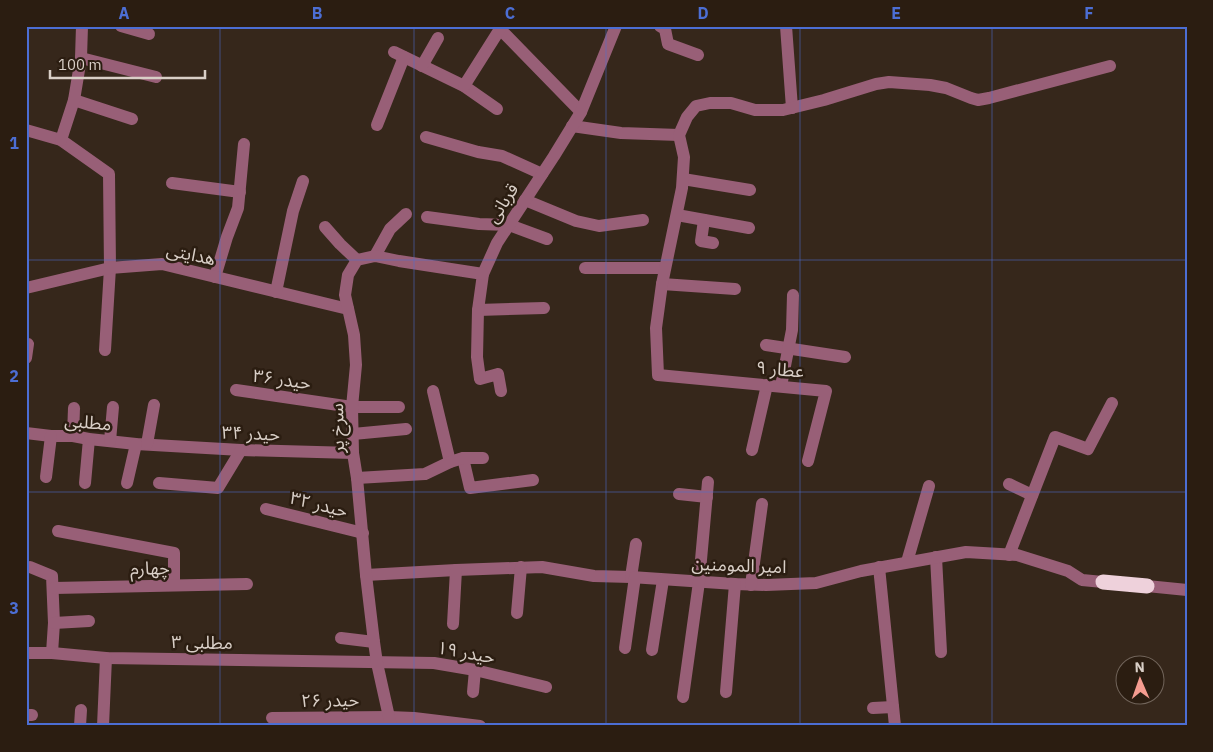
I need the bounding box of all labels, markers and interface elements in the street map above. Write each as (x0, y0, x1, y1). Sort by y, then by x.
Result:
text: A (119, 3, 130, 23)
text: B (312, 3, 323, 23)
text: C (505, 3, 515, 23)
text: D (697, 3, 709, 23)
text: E (891, 3, 901, 23)
text: F (1084, 3, 1094, 23)
scale bar (50, 48, 205, 80)
text: 100 m (58, 55, 102, 74)
text: 1 (9, 133, 19, 153)
street label: قربانی (481, 179, 523, 227)
street label: هدایتی (164, 238, 218, 270)
street label: عطار ۹ (755, 355, 805, 383)
street label: حیدر ۳۶ (252, 364, 312, 394)
text: 2 (9, 366, 19, 386)
street label: سرخ پر (325, 403, 351, 454)
street label: مطلبی (64, 408, 112, 436)
street label: حیدر ۳۴ (221, 420, 281, 446)
street label: حیدر ۳۲ (288, 486, 350, 522)
street label: امیر المومنین (691, 552, 787, 578)
street label: چهارم (130, 556, 170, 583)
text: 3 (9, 598, 19, 618)
street label: مطلبی ۳ (171, 630, 233, 654)
street label: حیدر ۱۹ (435, 636, 497, 668)
north arrow (1116, 654, 1166, 704)
text: N (1134, 658, 1145, 676)
street label: حیدر ۲۶ (301, 688, 359, 712)

